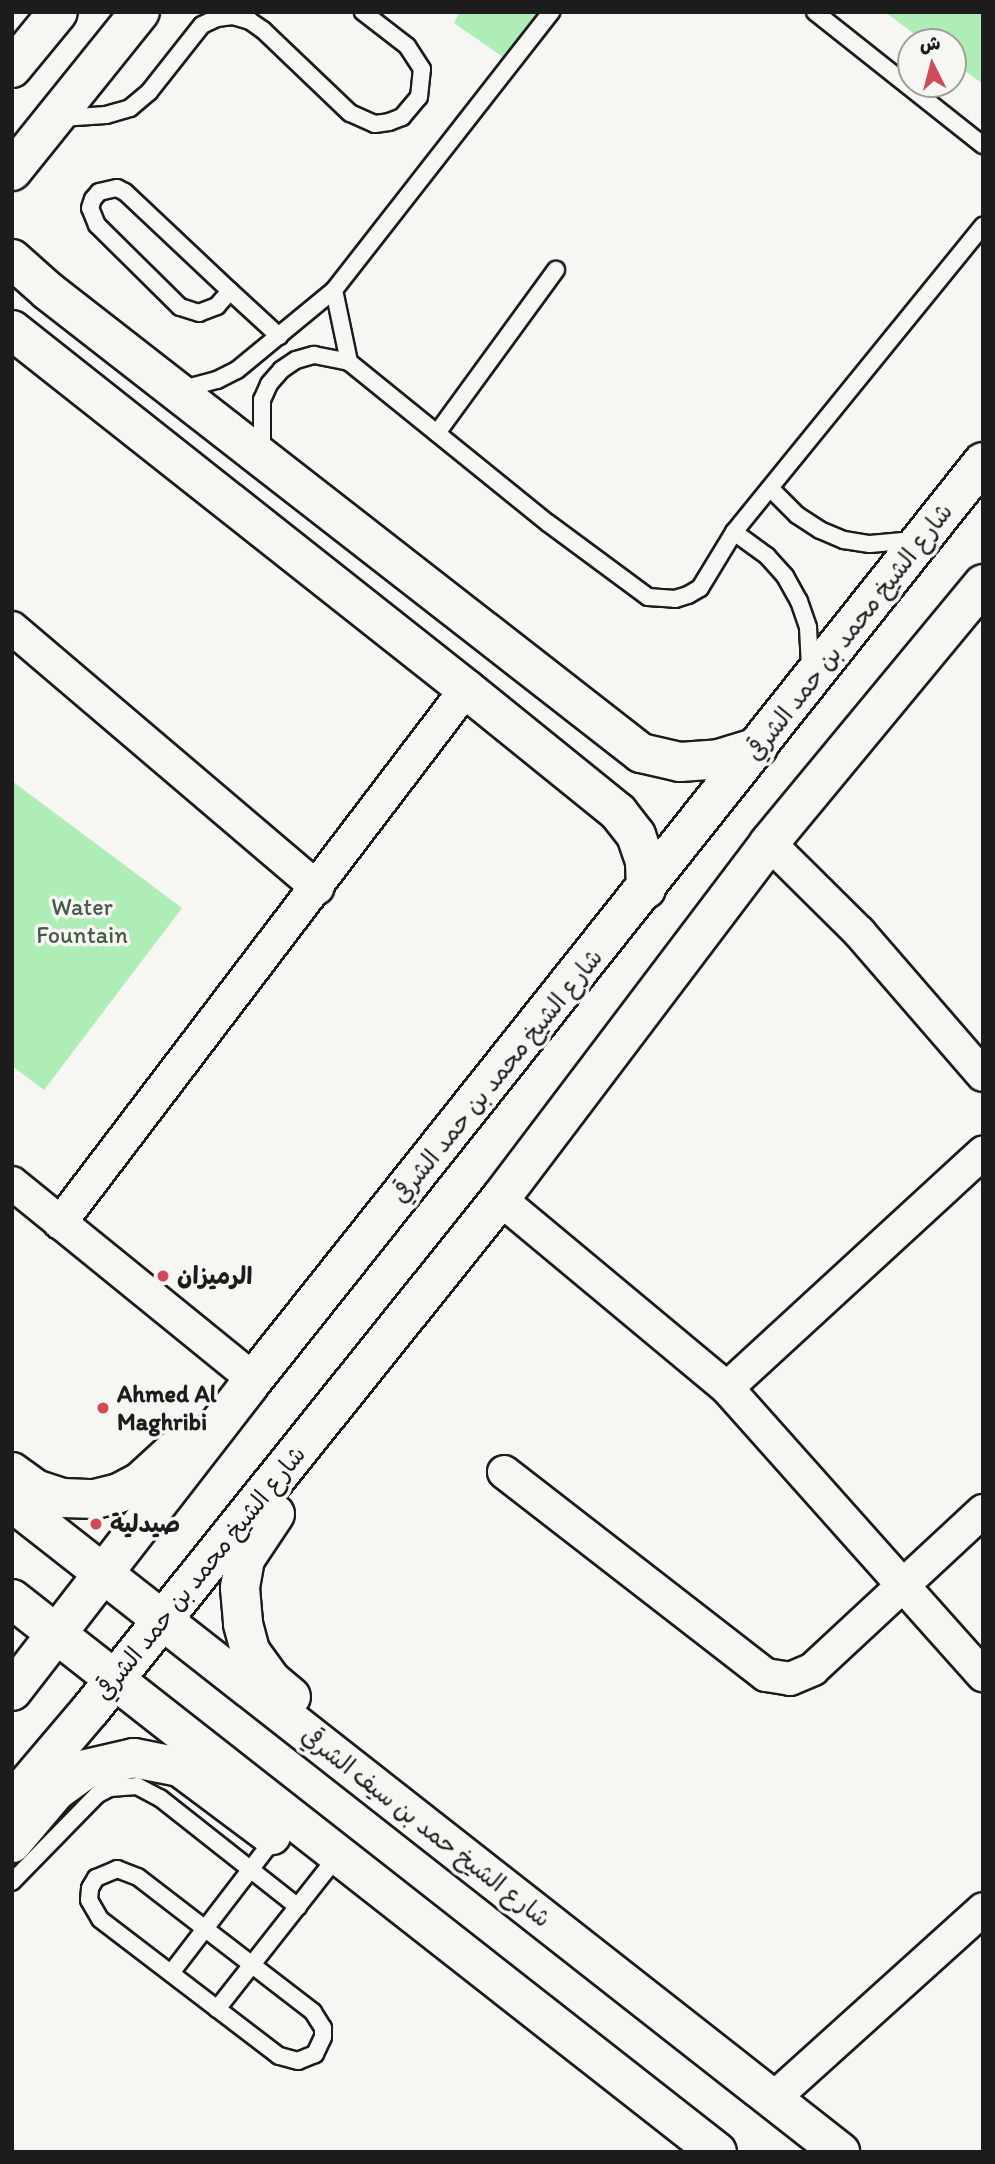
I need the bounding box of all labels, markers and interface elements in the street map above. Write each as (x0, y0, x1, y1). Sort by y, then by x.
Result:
north arrow (897, 28, 967, 98)
text: ش (918, 31, 942, 56)
street label: شارع الشيخ محمد بن حمد الشرقي (740, 498, 958, 766)
park label: Water Fountain (36, 893, 128, 949)
street label: شارع الشيخ محمد بن حمد الشرقي (386, 943, 608, 1209)
place label: الرميزان (177, 1262, 252, 1290)
marker: الرميزان (155, 1268, 171, 1284)
place label: Ahmed Al Maghribi (117, 1380, 217, 1436)
marker: Ahmed Al Maghribi (95, 1400, 111, 1416)
street label: شارع الشيخ محمد بن حمد الشرقي (89, 1440, 311, 1706)
place label: صيدلية (110, 1510, 180, 1538)
marker: صيدلية (88, 1516, 104, 1532)
street label: شارع الشيخ حمد بن سيف الشرقي (296, 1721, 556, 1933)

